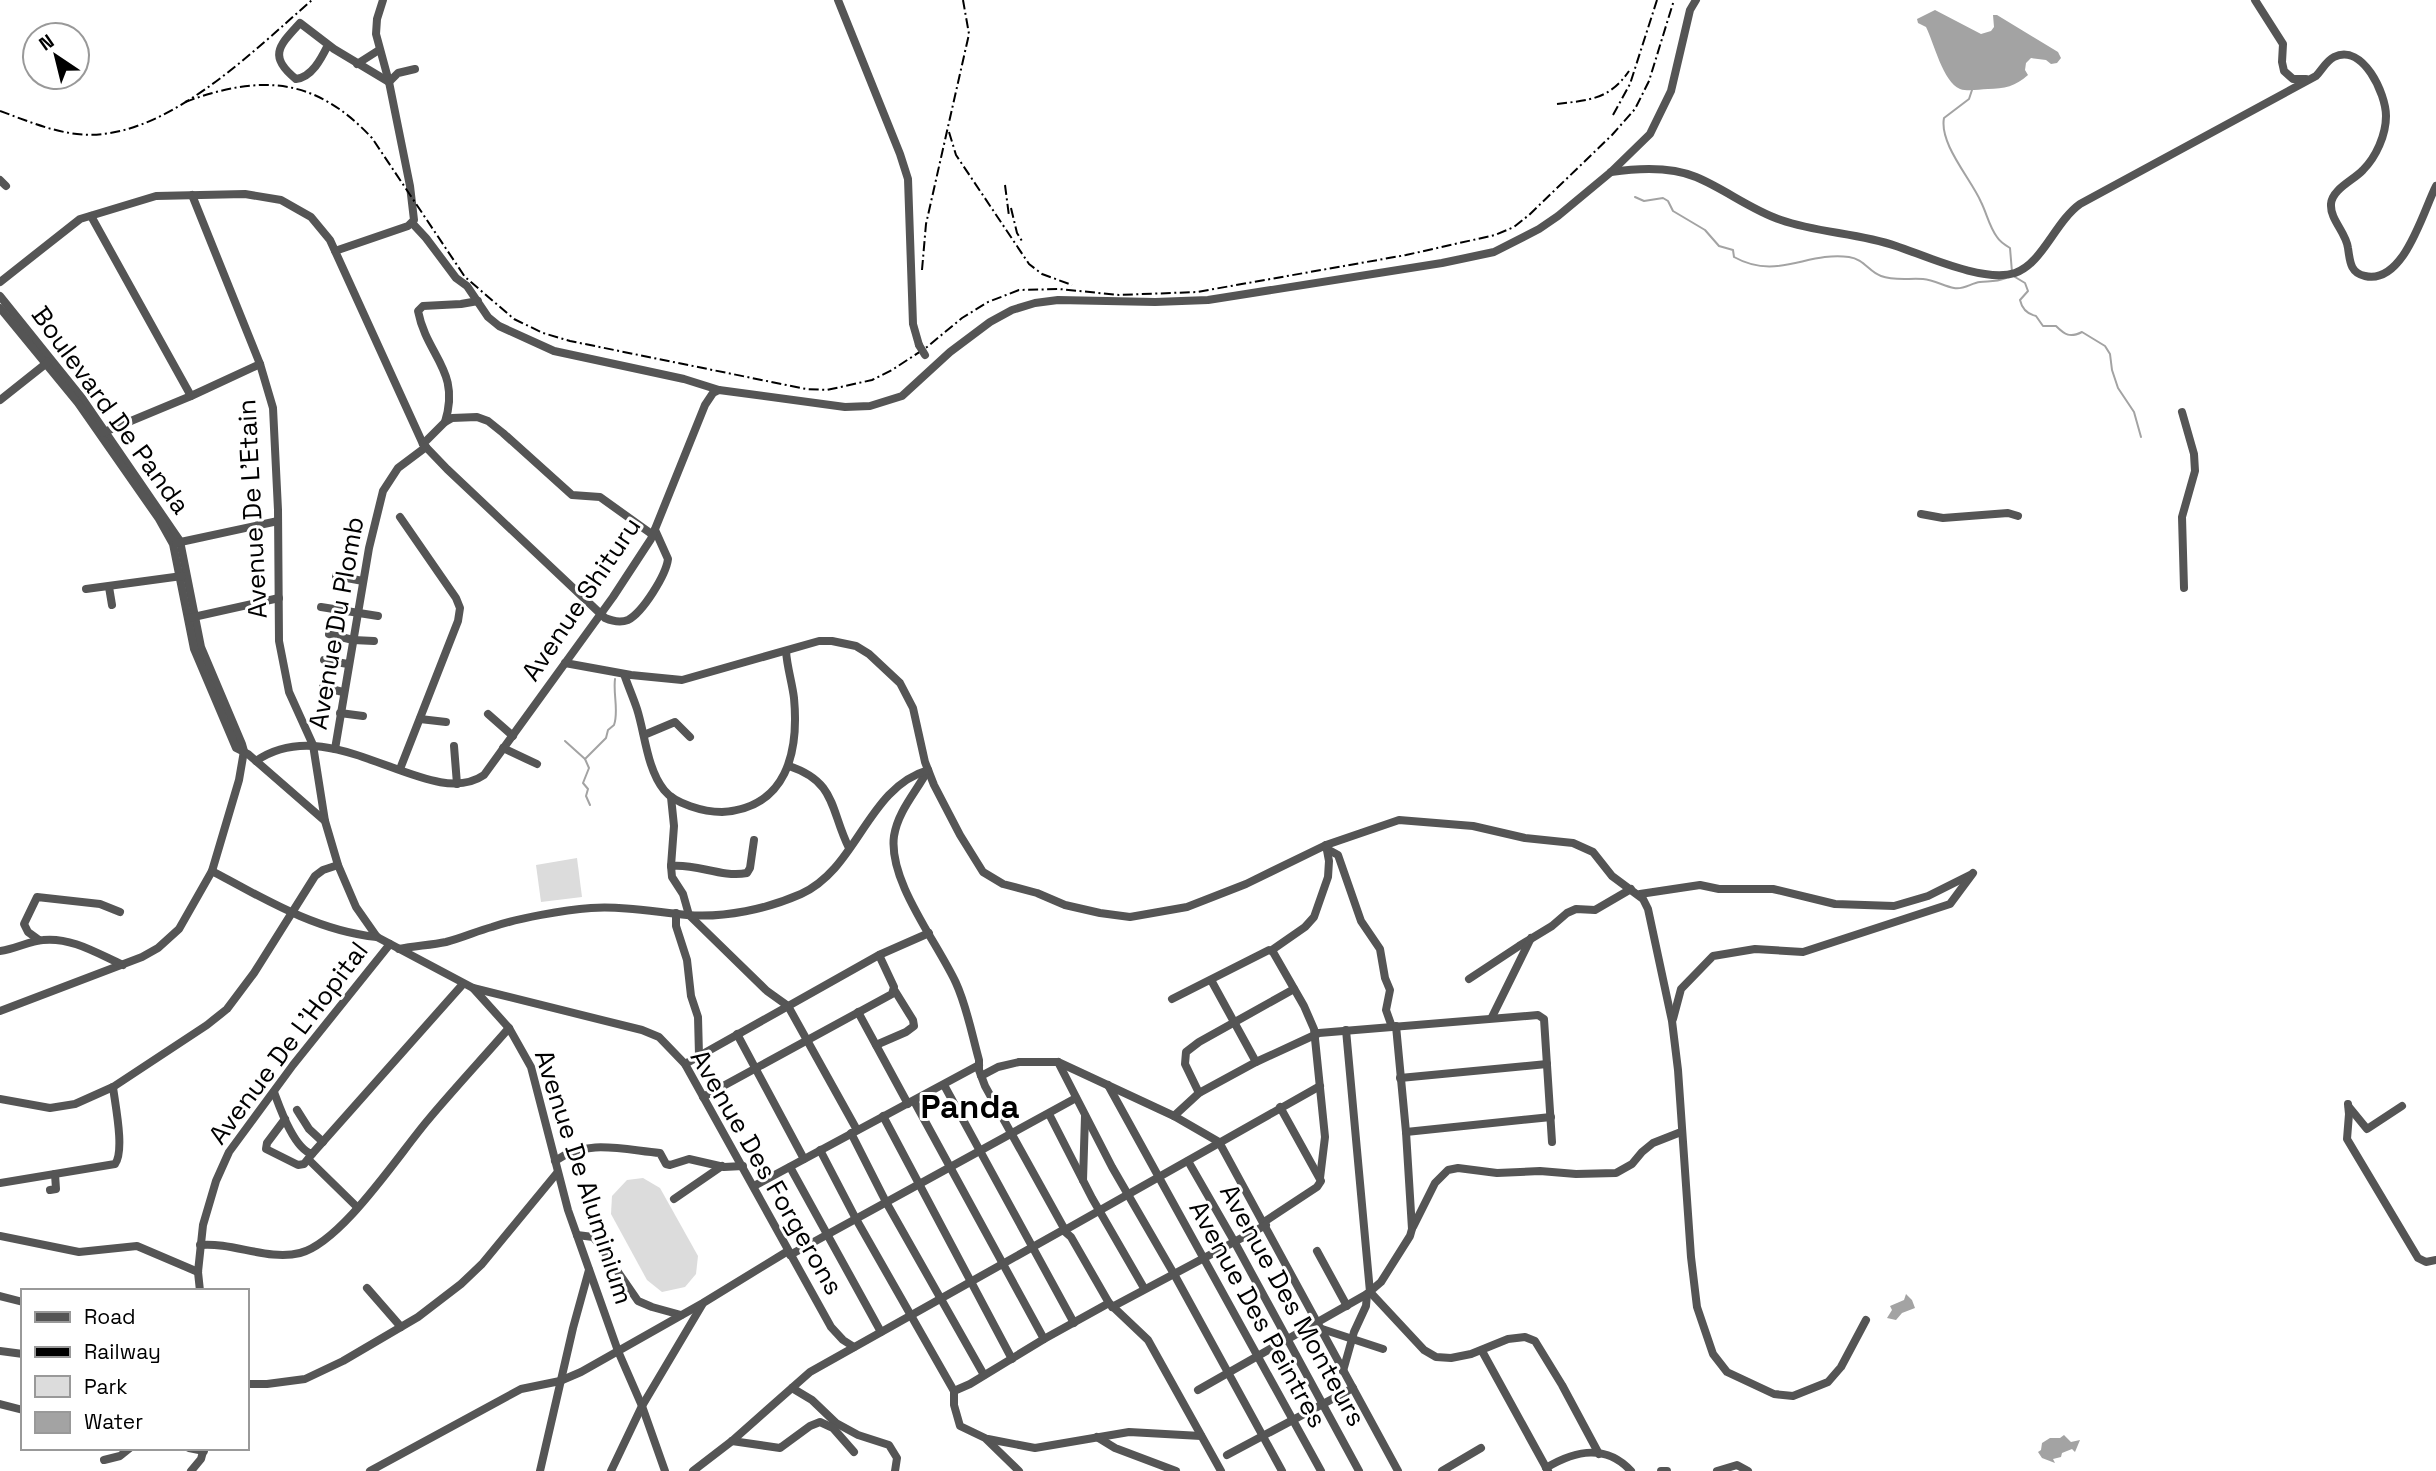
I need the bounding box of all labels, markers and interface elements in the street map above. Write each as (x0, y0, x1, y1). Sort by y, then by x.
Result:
north arrow (21, 21, 91, 91)
text: N (34, 29, 59, 56)
street label: Boulevard De Panda (24, 299, 198, 521)
street label: Avenue De L'Etain (229, 398, 275, 620)
street label: Avenue Shituru (514, 511, 648, 687)
street label: Avenue Du Plomb (301, 514, 371, 732)
street label: Avenue De L'Hopital (201, 935, 375, 1151)
street label: Avenue Des Forgerons (683, 1043, 851, 1301)
street label: Avenue De Aluminium (527, 1046, 641, 1308)
district label: Panda (920, 1086, 1020, 1128)
street label: Avenue Des Monteurs (1212, 1178, 1374, 1432)
street label: Avenue Des Peintres (1181, 1194, 1335, 1434)
legend (21, 1289, 248, 1450)
text: Road (84, 1303, 136, 1330)
text: Railway (84, 1338, 161, 1365)
text: Park (84, 1373, 128, 1400)
text: Water (84, 1408, 143, 1435)

